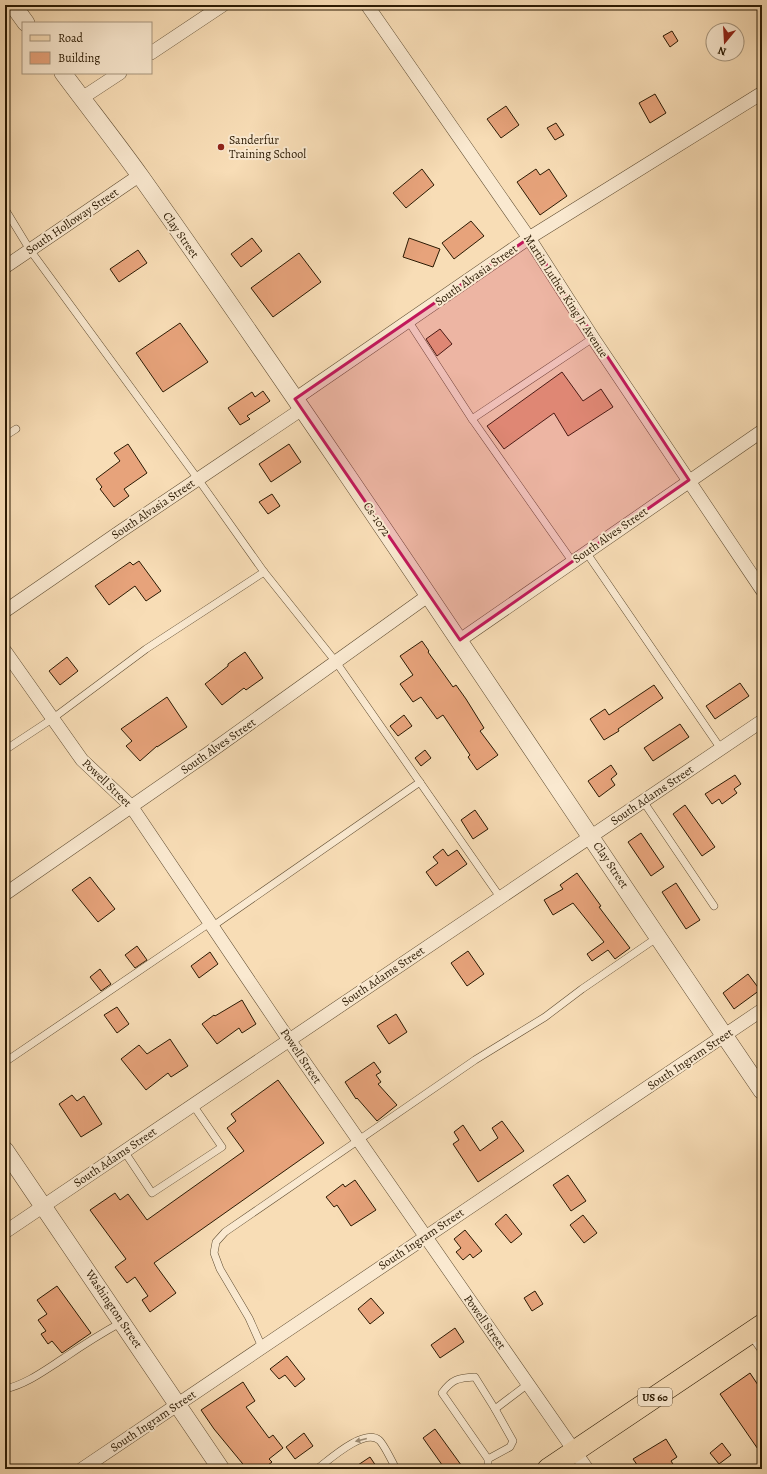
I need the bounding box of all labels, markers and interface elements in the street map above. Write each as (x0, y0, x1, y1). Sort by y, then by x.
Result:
legend (22, 22, 152, 74)
north arrow (705, 22, 745, 62)
text: Road (58, 30, 84, 46)
text: N (716, 43, 728, 59)
text: Building (58, 50, 100, 66)
place label: Sanderfur Training School (229, 132, 306, 162)
marker: Sanderfur Training School (216, 142, 226, 152)
street label: South Holloway Street (22, 184, 122, 258)
street label: Clay Street (159, 209, 203, 261)
street label: Martin Luther King Jr Avenue (520, 231, 612, 361)
street label: South Alvasia Street (431, 240, 521, 310)
street label: South Alvasia Street (108, 475, 198, 543)
street label: Cs-1072 (360, 499, 394, 540)
street label: South Alves Street (569, 503, 651, 567)
street label: South Alves Street (177, 714, 259, 778)
street label: Powell Street (79, 755, 135, 811)
street label: South Adams Street (607, 761, 697, 829)
street label: Clay Street (590, 839, 632, 891)
street label: South Adams Street (338, 942, 428, 1010)
street label: South Ingram Street (644, 1024, 736, 1094)
street label: Powell Street (277, 1025, 325, 1087)
street label: South Adams Street (70, 1123, 160, 1191)
street label: South Ingram Street (375, 1204, 467, 1274)
street label: Washington Street (81, 1266, 146, 1351)
street label: Powell Street (460, 1292, 510, 1353)
street label: South Ingram Street (107, 1386, 199, 1456)
road number: US 60 (638, 1388, 672, 1406)
one-way arrow (354, 1437, 366, 1443)

